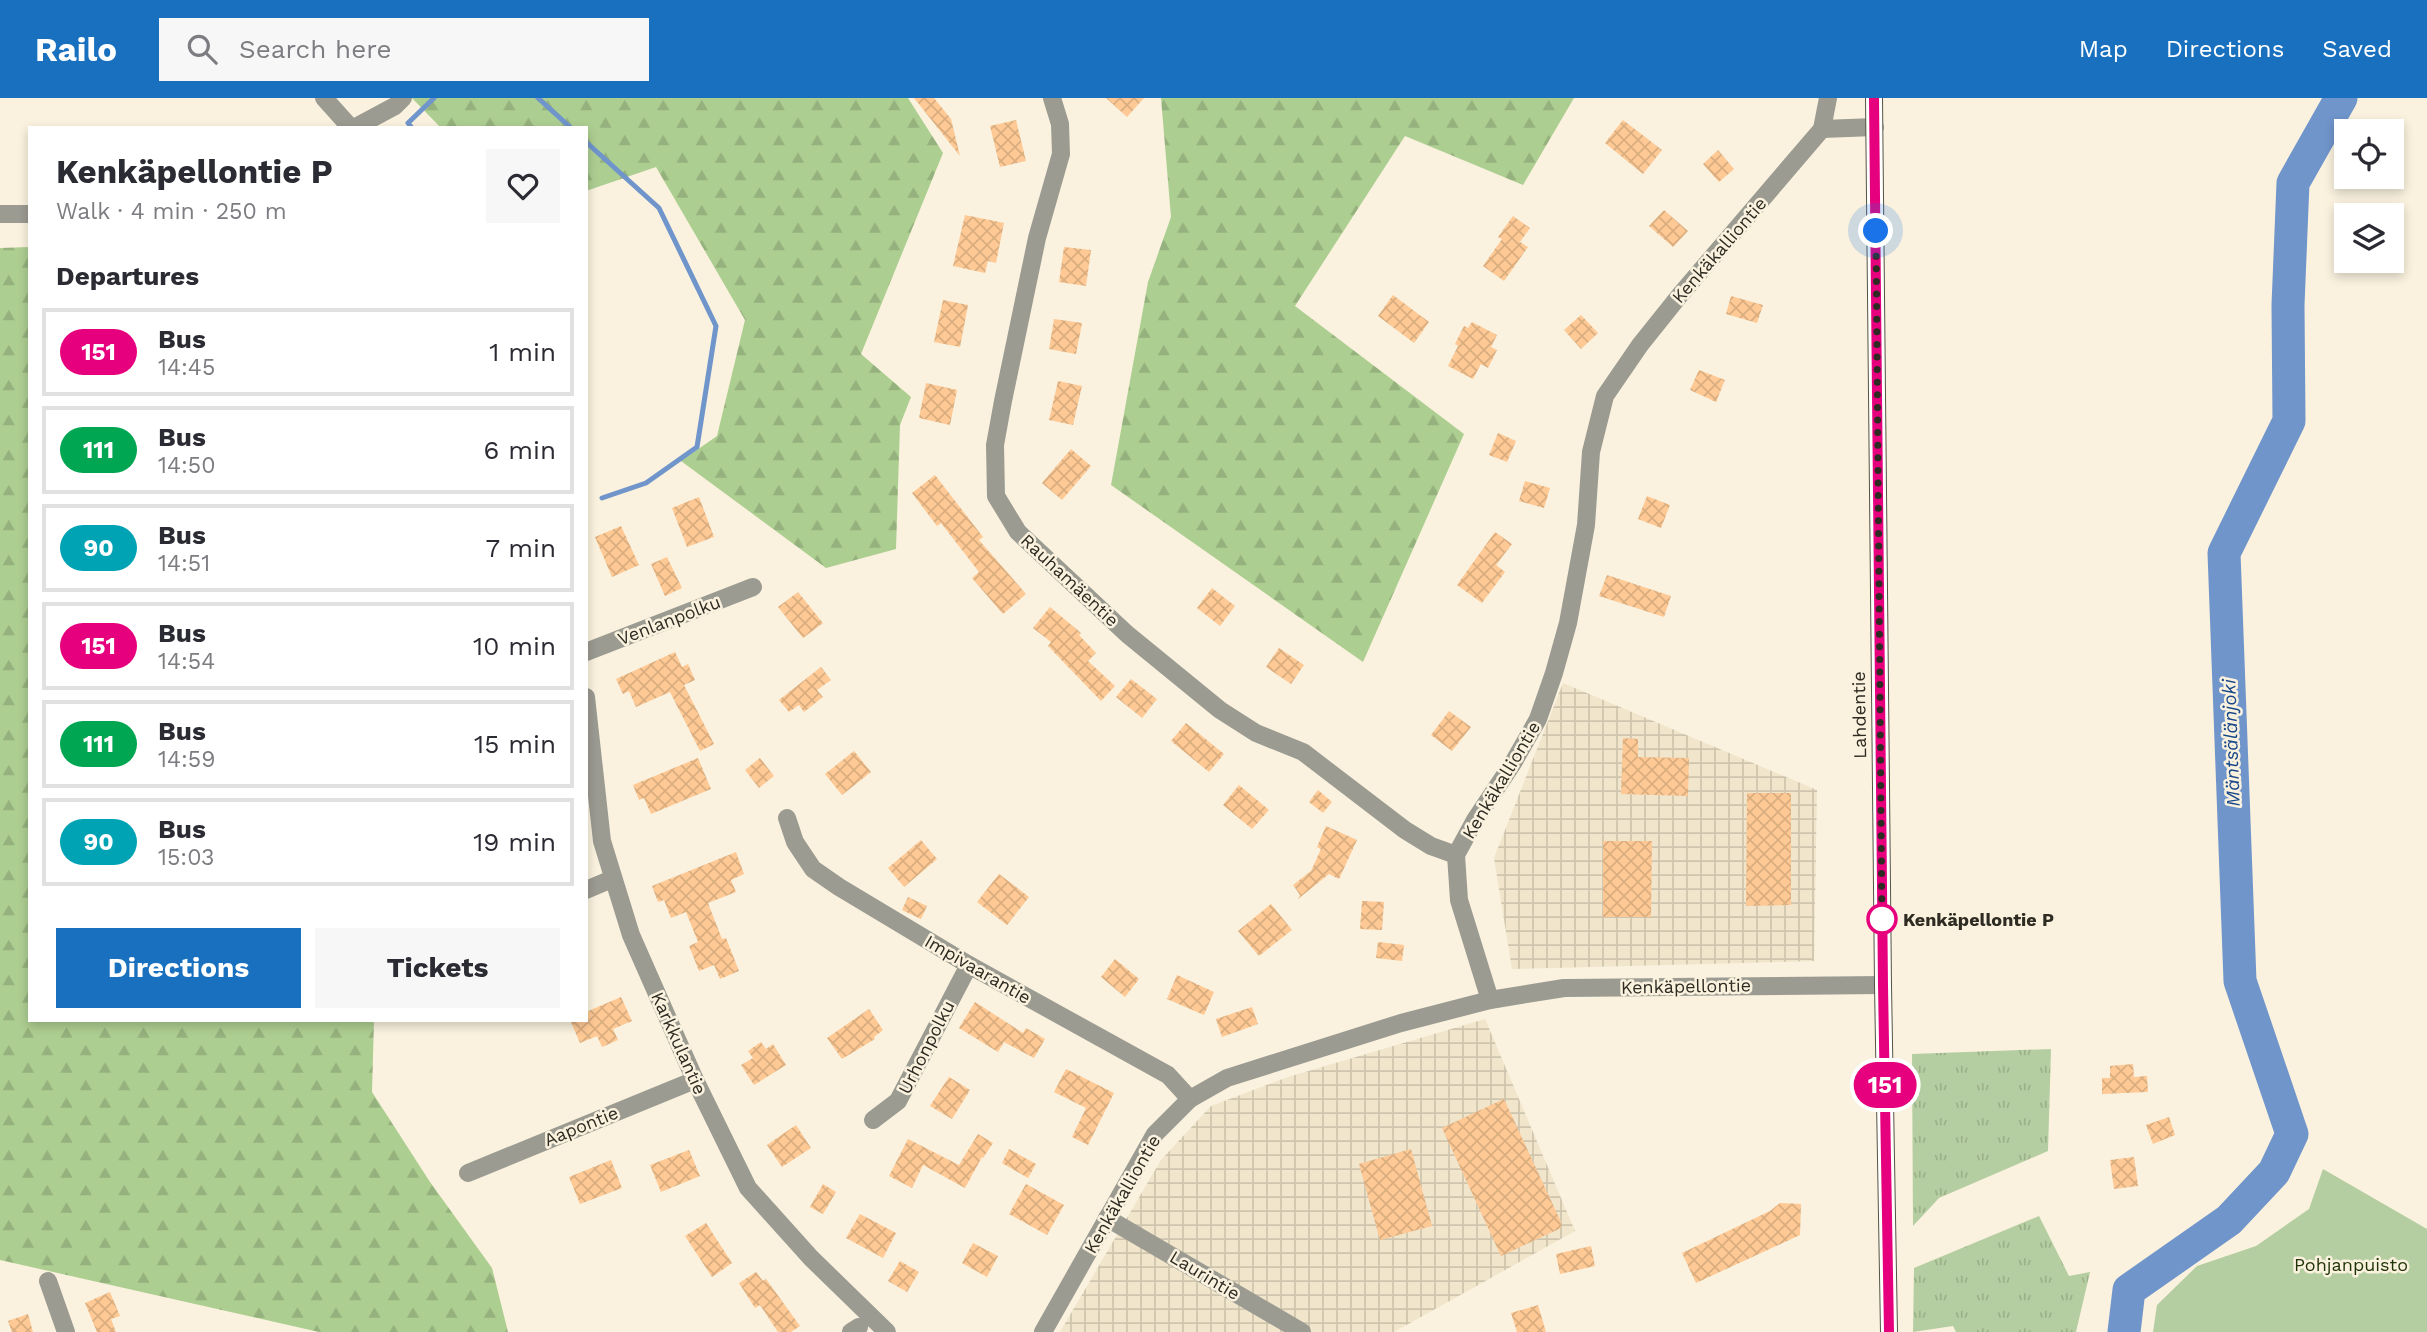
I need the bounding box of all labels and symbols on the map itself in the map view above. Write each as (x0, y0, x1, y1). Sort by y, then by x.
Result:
street label: Kenkäkalliontie (1667, 193, 1771, 307)
your location (1858, 213, 1893, 248)
street label: Rauhamäentie (1017, 529, 1123, 631)
street label: Venlanpolku (615, 591, 723, 649)
street label: Lahdentie (1848, 671, 1870, 759)
water label: Mäntsälänjoki (2217, 678, 2245, 807)
street label: Kenkäkalliontie (1458, 717, 1544, 843)
marker: Kenkäpellontie P (1867, 904, 1897, 934)
place label: Kenkäpellontie P (1903, 909, 2054, 930)
street label: Impivaarantie (921, 930, 1035, 1008)
street label: Kenkäpellontie (1621, 974, 1751, 998)
street label: Karkkulantie (647, 988, 711, 1098)
street label: Urhonpolku (893, 997, 959, 1097)
line badge: 151 (1845, 1062, 1925, 1108)
street label: Aapontie (541, 1102, 621, 1150)
street label: Kenkäkalliontie (1080, 1131, 1164, 1257)
street label: Laurintie (1166, 1246, 1244, 1304)
park label: Pohjanpuisto (2294, 1254, 2408, 1275)

